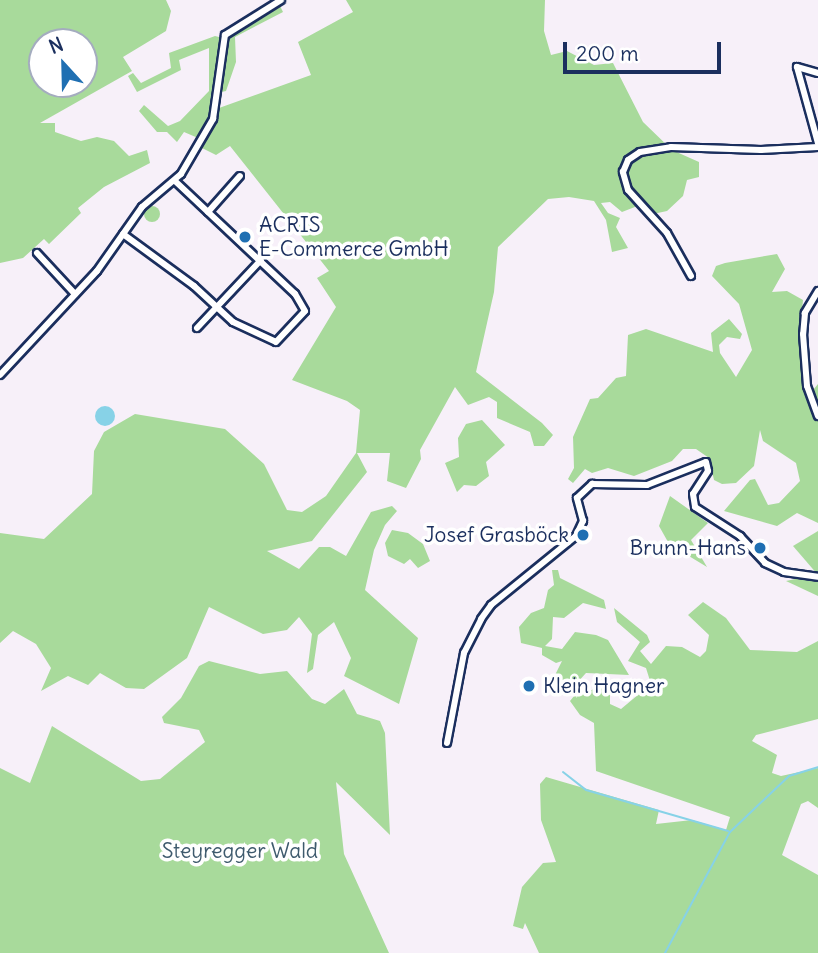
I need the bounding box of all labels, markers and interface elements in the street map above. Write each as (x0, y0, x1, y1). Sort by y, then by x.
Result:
north arrow (28, 28, 98, 98)
scale bar (566, 28, 724, 72)
text: N (45, 32, 66, 59)
text: 200 m (576, 40, 639, 67)
place label: ACRIS E-Commerce GmbH (259, 212, 449, 262)
marker: ACRIS E-Commerce GmbH (237, 229, 253, 245)
place label: Josef Grasböck (424, 522, 569, 548)
marker: Josef Grasböck (575, 527, 591, 543)
place label: Brunn-Hans (630, 535, 746, 561)
marker: Brunn-Hans (752, 540, 768, 556)
place label: Klein Hagner (543, 673, 665, 699)
marker: Klein Hagner (521, 678, 537, 694)
park label: Steyregger Wald (162, 838, 318, 864)

